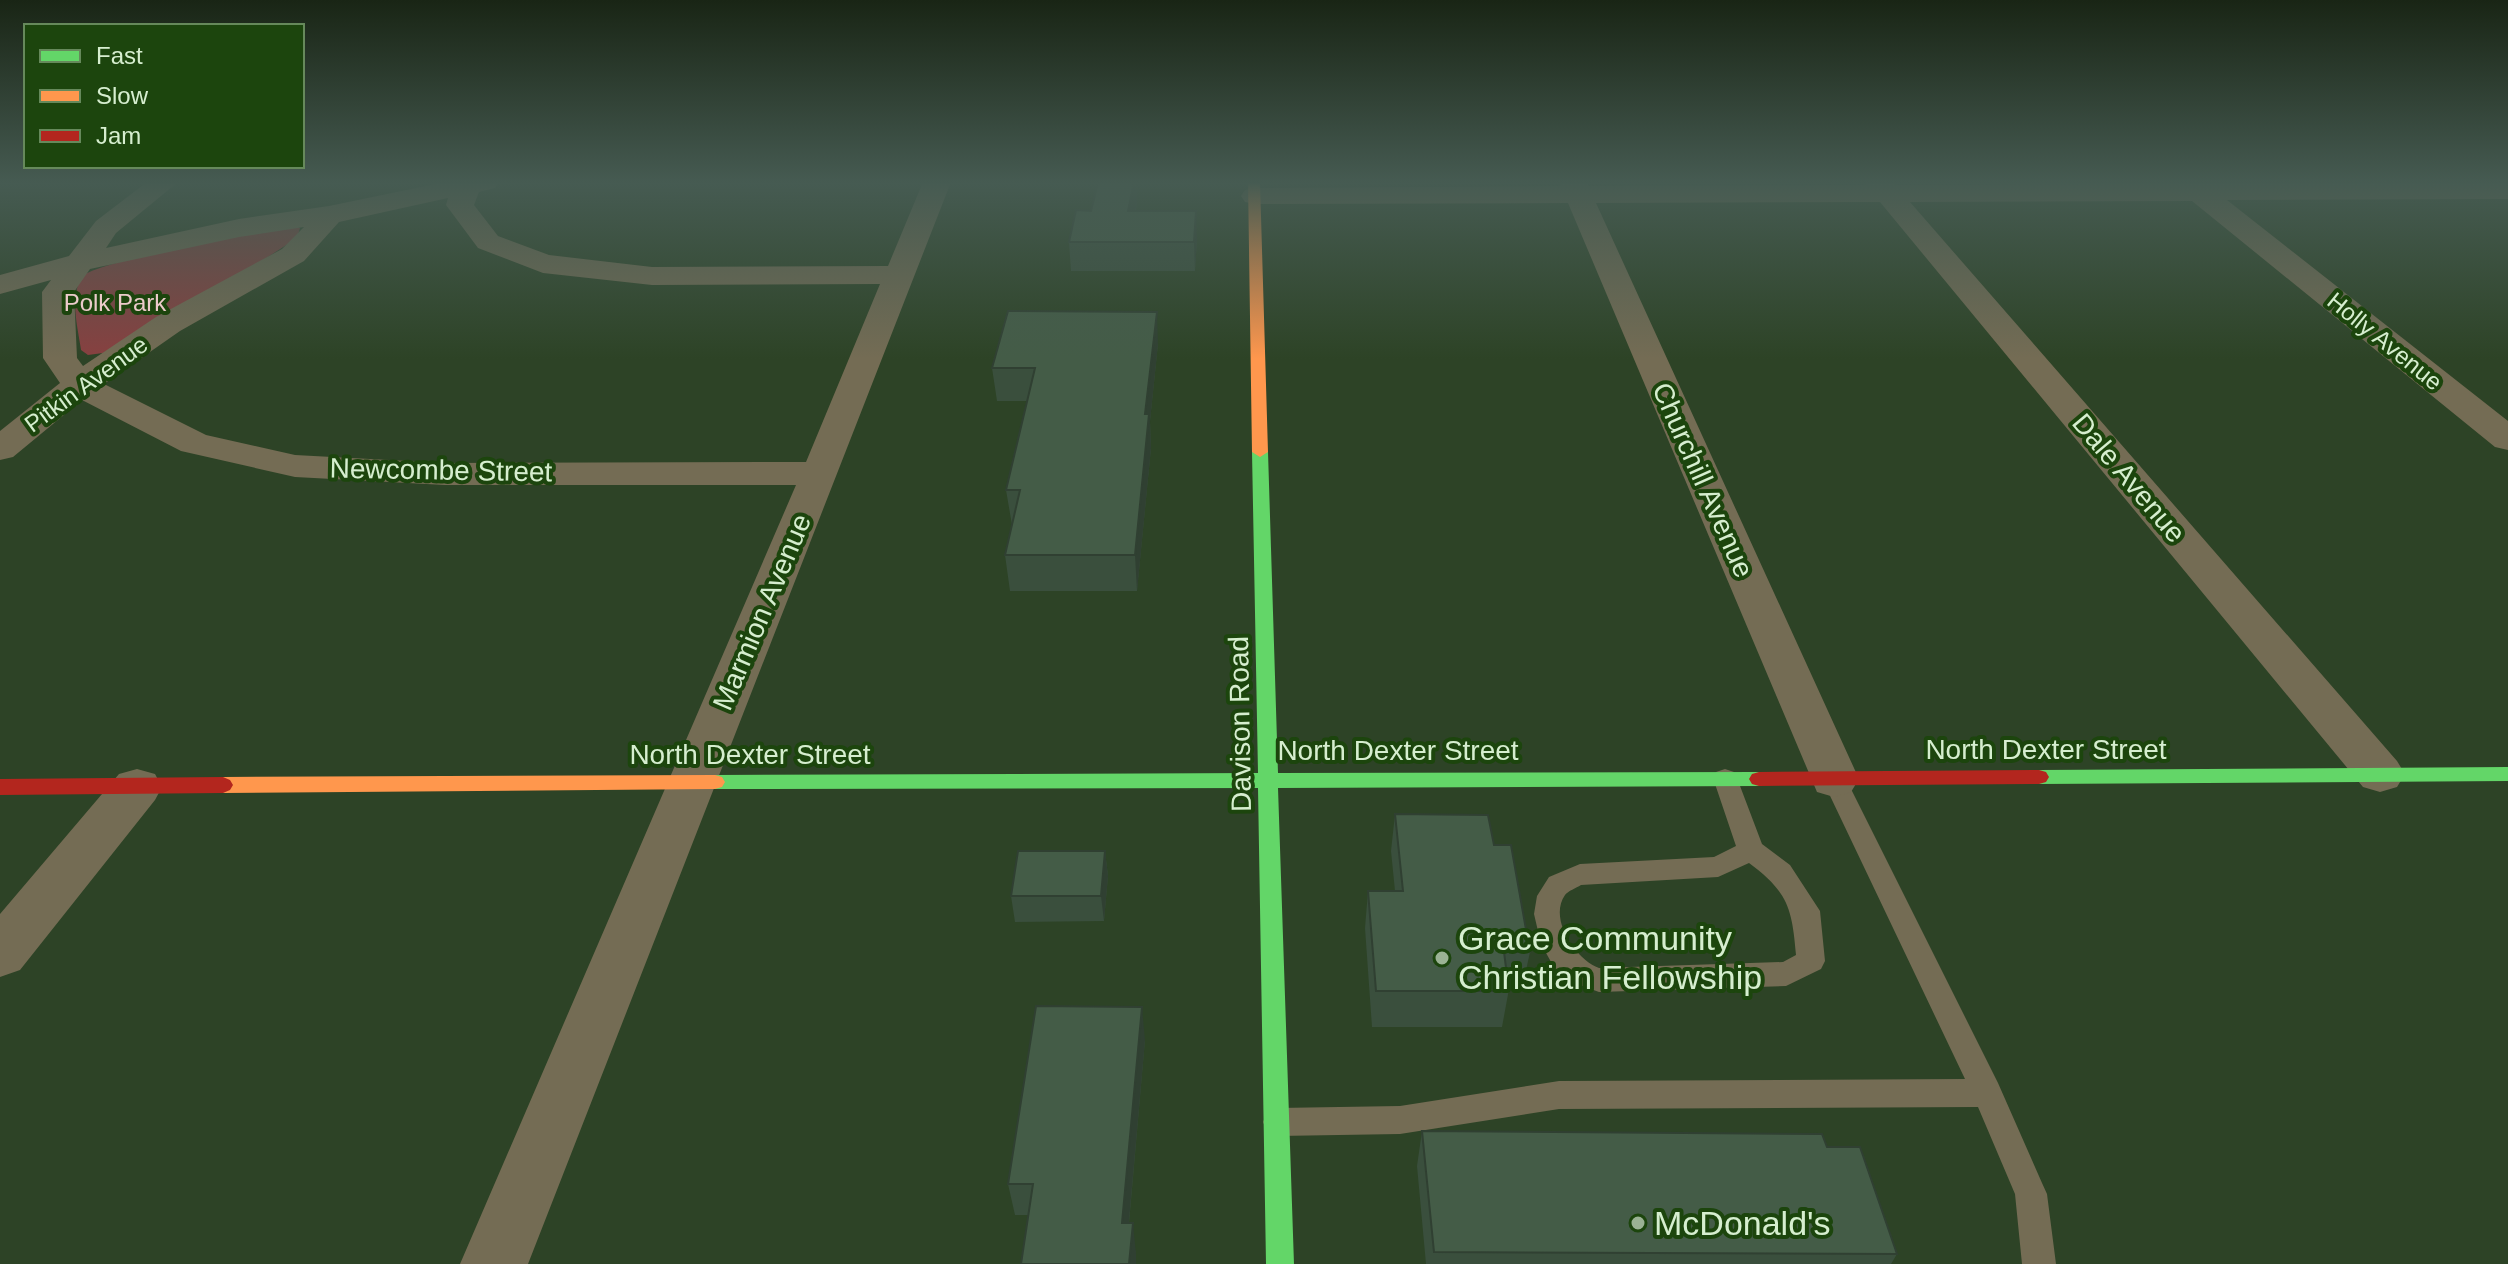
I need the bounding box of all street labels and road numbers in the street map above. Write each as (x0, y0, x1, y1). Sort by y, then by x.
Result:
street label: Holly Avenue (2322, 287, 2448, 395)
street label: Pitkin Avenue (19, 330, 153, 438)
street label: Churchill Avenue (1646, 378, 1760, 582)
street label: Dale Avenue (2066, 407, 2192, 549)
street label: Newcombe Street (329, 453, 553, 487)
street label: Marmion Avenue (707, 509, 817, 715)
street label: Davison Road (1223, 636, 1257, 812)
street label: North Dexter Street (1925, 734, 2167, 765)
street label: North Dexter Street (1277, 735, 1519, 766)
street label: North Dexter Street (629, 739, 871, 770)

